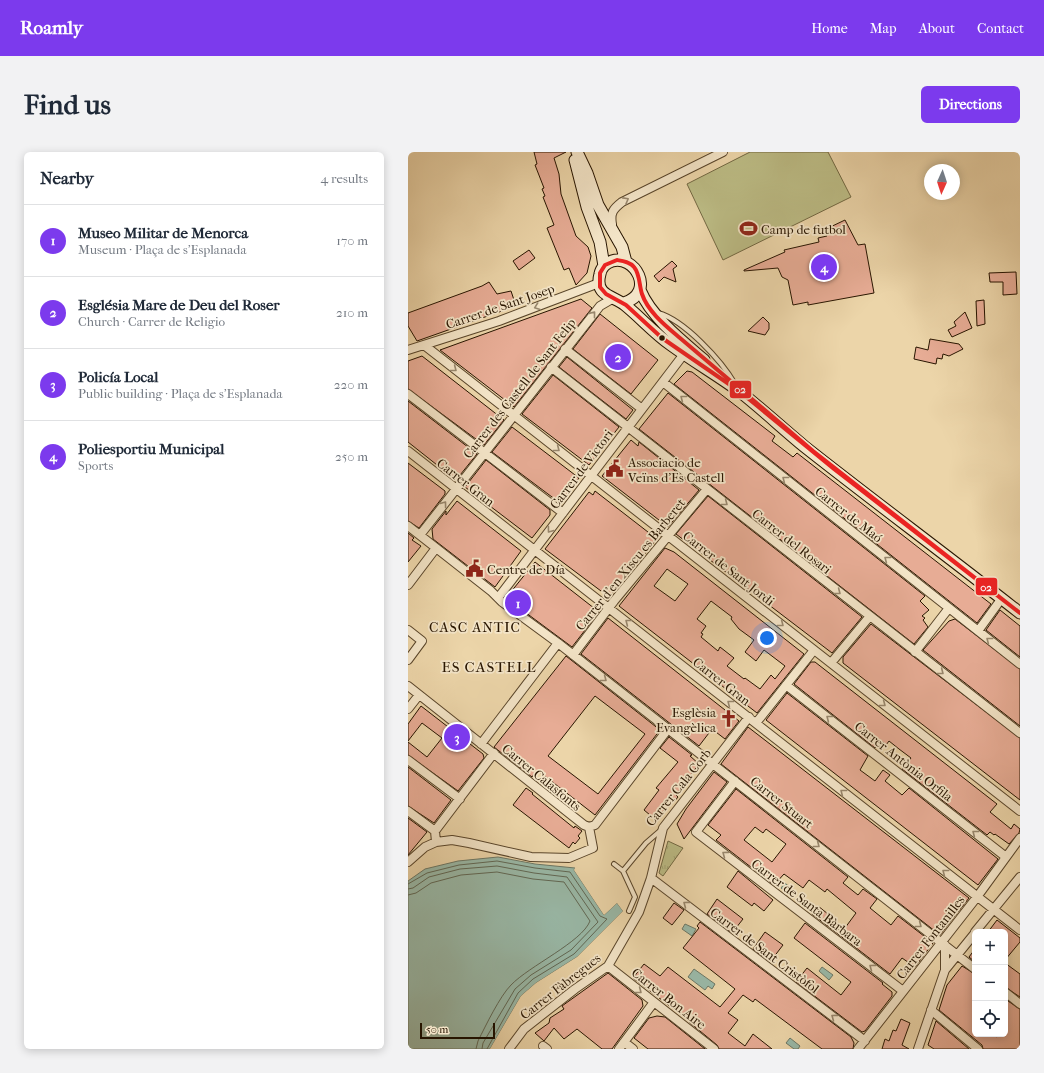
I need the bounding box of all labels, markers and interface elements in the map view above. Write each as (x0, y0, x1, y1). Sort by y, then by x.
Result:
text: Roamly (20, 17, 83, 39)
text: Home (811, 20, 848, 37)
text: Map (870, 20, 897, 37)
text: About (919, 20, 955, 37)
text: Contact (977, 20, 1024, 37)
button: Directions (921, 86, 1020, 123)
text: Find us (24, 88, 111, 121)
north arrow (924, 164, 960, 200)
text: Nearby (40, 168, 94, 188)
text: 4 results (321, 171, 368, 186)
one-way arrow (622, 197, 629, 205)
sports icon: Camp de futbol (738, 219, 758, 239)
place label: Camp de futbol (761, 222, 846, 237)
text: Museo Militar de Menorca (78, 224, 248, 242)
text: 1 (51, 233, 55, 248)
text: 170 m (336, 233, 368, 248)
text: Museum · Plaça de s'Esplanada (78, 242, 246, 257)
pin: 4 (811, 252, 837, 282)
street label: Carrer de Sant Josep (444, 281, 556, 332)
text: Església Mare de Deu del Roser (78, 296, 280, 314)
one-way arrow (533, 303, 540, 311)
text: 2 (50, 305, 56, 320)
text: 210 m (336, 305, 368, 320)
one-way arrow (589, 311, 596, 318)
text: Church · Carrer de Religio (78, 314, 225, 329)
street label: Carrer des Castell de Sant Felip (460, 315, 579, 461)
unlabelled marker (657, 333, 667, 343)
pin: 2 (605, 342, 631, 372)
one-way arrow (450, 364, 457, 371)
text: Policía Local (78, 368, 158, 386)
text: 3 (50, 377, 56, 392)
text: 220 m (334, 377, 368, 392)
line badge: 02 (729, 380, 752, 399)
text: 02 (734, 383, 746, 396)
text: Public building · Plaça de s'Esplanada (78, 386, 283, 401)
one-way arrow (681, 396, 688, 403)
street label: Carrer de Victori (547, 427, 616, 512)
text: Poliesportiu Municipal (78, 440, 224, 458)
one-way arrow (552, 444, 559, 451)
text: 4 (49, 449, 57, 464)
text: 250 m (335, 449, 368, 464)
street label: Carrer Gran (434, 455, 498, 510)
place label: Associacio de Veïns d'Es Castell (627, 455, 725, 485)
text: Sports (78, 458, 113, 473)
public building icon: Associacio de Veïns d'Es Castell (605, 459, 625, 479)
one-way arrow (783, 476, 790, 483)
street label: Carrer de Maó (812, 483, 886, 546)
street label: Carrer d'en Xiscu es Barberet (573, 495, 688, 633)
one-way arrow (720, 499, 727, 506)
one-way arrow (439, 501, 447, 508)
street label: Carrer del Rosari (749, 506, 834, 577)
one-way arrow (548, 525, 555, 532)
street label: Carrer de Sant Jordi (680, 528, 777, 609)
one-way arrow (885, 557, 892, 564)
public building icon: Centre de Día (464, 559, 484, 579)
place label: Centre de Día (487, 562, 566, 577)
line badge: 02 (975, 577, 998, 596)
text: 02 (980, 581, 992, 594)
one-way arrow (834, 587, 841, 594)
pin: 1 (505, 588, 531, 618)
district label: CASC ANTIC (429, 619, 521, 636)
one-way arrow (776, 619, 783, 626)
one-way arrow (625, 620, 632, 627)
your location (757, 628, 777, 648)
one-way arrow (987, 638, 994, 645)
street label: Carrer Gran (690, 654, 754, 709)
district label: ES CASTELL (441, 658, 537, 676)
one-way arrow (936, 667, 943, 674)
one-way arrow (599, 674, 606, 681)
one-way arrow (878, 699, 885, 706)
one-way arrow (727, 700, 734, 707)
place label: Esglèsia Evangèlica (656, 705, 717, 735)
church icon: Esglèsia Evangèlica (719, 709, 739, 729)
one-way arrow (826, 716, 833, 723)
street label: Carrer Antònia Orfila (852, 718, 957, 805)
pin: 3 (444, 722, 470, 752)
street label: Carrer Calasfonts (499, 741, 584, 814)
street label: Carrer Cala Corb (643, 745, 714, 829)
street label: Carrer Stuart (747, 773, 816, 832)
one-way arrow (840, 789, 847, 796)
one-way arrow (973, 830, 980, 837)
one-way arrow (812, 840, 819, 847)
one-way arrow (722, 852, 729, 859)
street label: Carrer de Santa Bàrbara (748, 856, 866, 950)
one-way arrow (942, 870, 949, 877)
street label: Carrer Fontanilles (893, 892, 968, 982)
one-way arrow (683, 902, 690, 909)
street label: Carrer de Sant Cristòfol (707, 905, 822, 997)
one-way arrow (915, 920, 922, 927)
map controls (972, 929, 1008, 1037)
button: + (972, 929, 1008, 965)
street label: Carrer Fàbregues (517, 950, 604, 1022)
street label: Carrer Bon Aire (629, 965, 709, 1032)
one-way arrow (870, 965, 877, 972)
button: − (972, 965, 1008, 1001)
one-way arrow (634, 986, 641, 993)
button: locate (972, 1001, 1008, 1037)
one-way arrow (831, 1015, 838, 1022)
scale bar (420, 1021, 495, 1040)
text: 50 m (426, 1023, 448, 1036)

